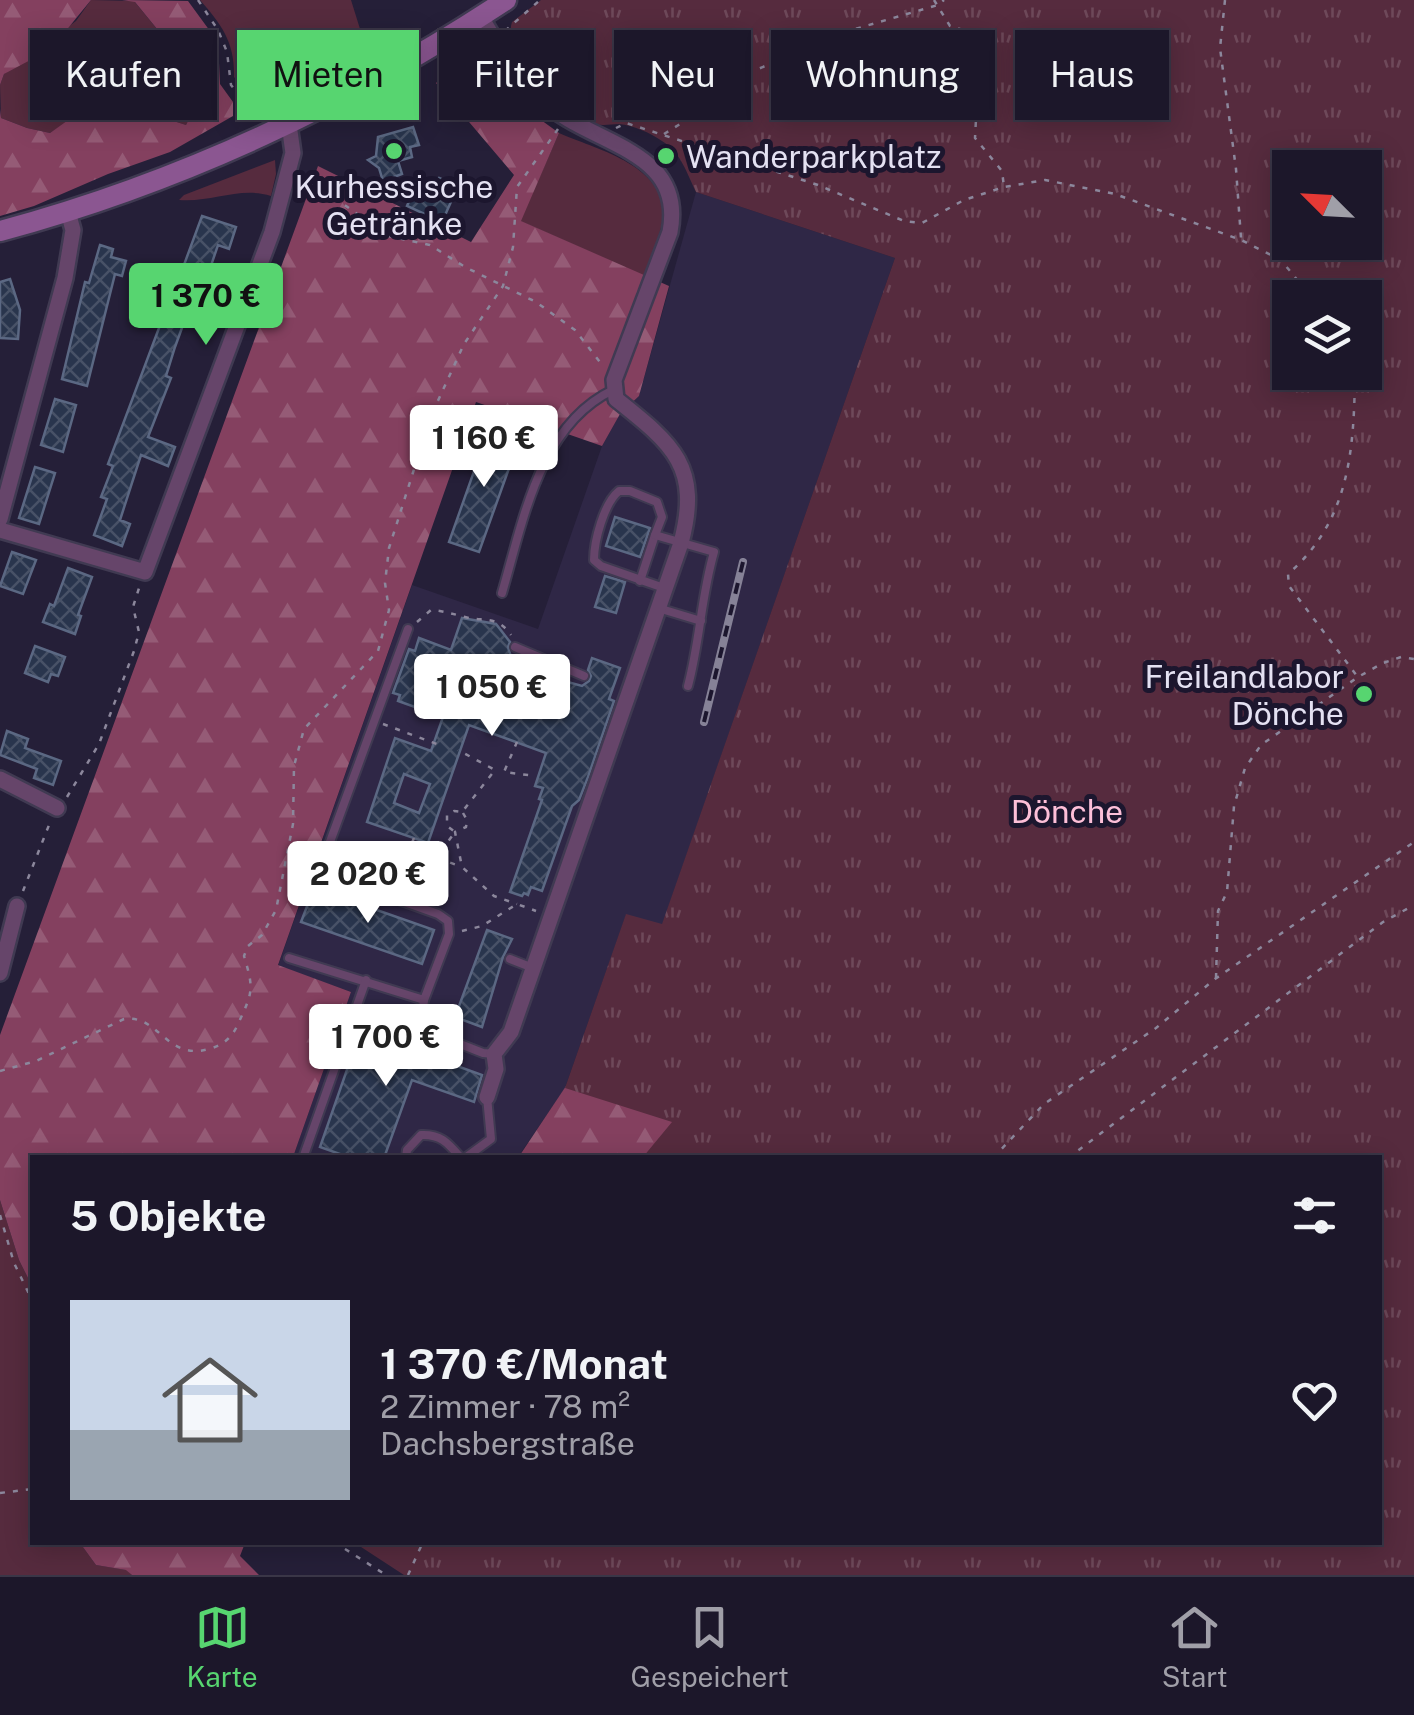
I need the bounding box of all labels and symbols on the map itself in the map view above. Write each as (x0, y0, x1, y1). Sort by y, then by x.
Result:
place label: Wanderparkplatz (686, 138, 941, 175)
marker: Kurhessische Getränke (383, 140, 405, 162)
marker: Wanderparkplatz (655, 145, 677, 167)
north arrow (1272, 150, 1382, 260)
place label: Kurhessische Getränke (295, 168, 493, 242)
pin: 1 370 € (114, 263, 298, 348)
pin: 1 160 € (392, 405, 576, 490)
pin: 1 050 € (400, 654, 584, 739)
place label: Freilandlabor Dönche (1145, 658, 1344, 732)
marker: Freilandlabor Dönche (1353, 683, 1375, 705)
park label: Dönche (1011, 793, 1123, 830)
pin: 2 020 € (276, 841, 460, 926)
pin: 1 700 € (294, 1004, 478, 1089)

